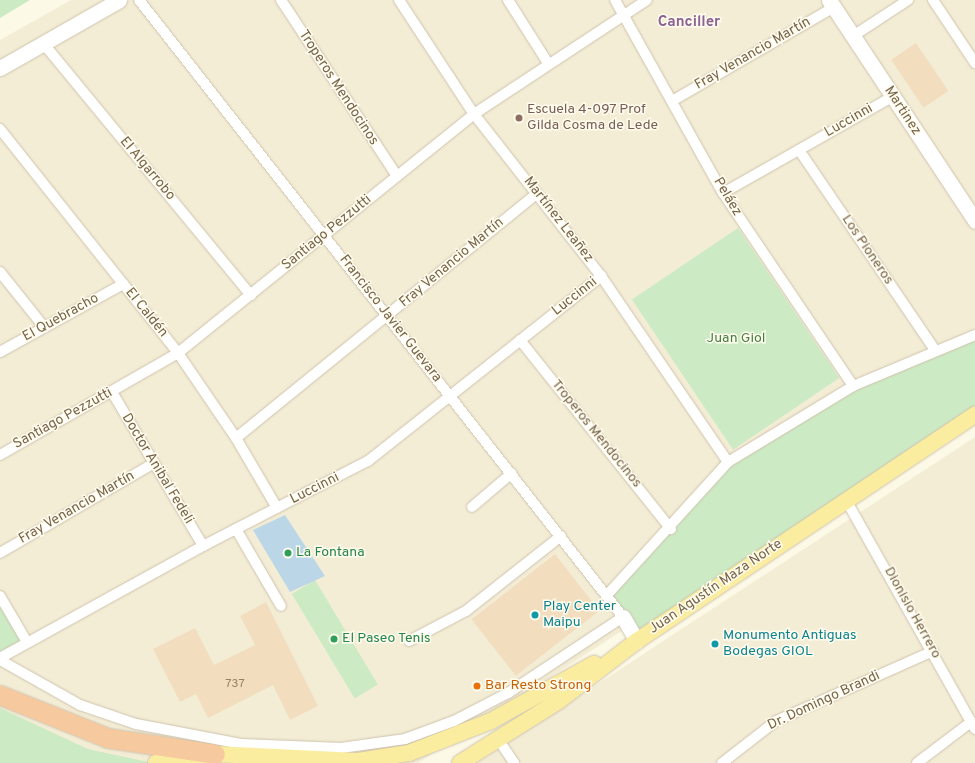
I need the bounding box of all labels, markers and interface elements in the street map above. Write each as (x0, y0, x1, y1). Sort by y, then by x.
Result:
district label: Canciller (658, 14, 720, 32)
street label: Fray Venancio Martín (692, 14, 814, 94)
street label: Troperos Mendocinos (294, 27, 382, 149)
street label: Martinez (880, 83, 924, 139)
street label: Luccinni (822, 101, 876, 141)
place label: Escuela 4-097 Prof Gilda Cosma de Lede (527, 102, 658, 134)
marker: Escuela 4-097 Prof Gilda Cosma de Lede (514, 113, 524, 123)
street label: El Algarrobo (115, 134, 179, 204)
street label: Martínez Leañez (519, 174, 597, 266)
street label: Peláez (709, 175, 745, 219)
street label: Santiago Pezzutti (279, 192, 375, 274)
street label: Los Pioneros (838, 212, 896, 288)
street label: Fray Venancio Martín (396, 214, 508, 312)
street label: Francisco Javier Guevara (335, 252, 445, 386)
street label: Luccinni (549, 274, 601, 320)
street label: El Caldén (121, 285, 171, 341)
street label: El Quebracho (20, 290, 102, 346)
park label: Juan Giol (706, 331, 766, 347)
street label: Troperos Mendocinos (547, 377, 645, 491)
street label: Santiago Pezzutti (11, 385, 115, 453)
street label: Doctor Anibal Fedeli (117, 410, 197, 528)
street label: Fray Venancio Martín (16, 468, 138, 548)
street label: Luccinni (288, 470, 342, 508)
street label: Juan Agustín Maza Norte (646, 536, 786, 638)
place label: La Fontana (296, 545, 365, 561)
marker: La Fontana (283, 548, 293, 558)
street label: Dionisio Herrero (880, 564, 944, 662)
place label: Play Center Maipu (543, 599, 616, 632)
marker: Play Center Maipu (530, 610, 540, 620)
place label: Monumento Antiguas Bodegas GIOL (723, 628, 857, 660)
place label: El Paseo Tenis (342, 631, 431, 647)
marker: El Paseo Tenis (329, 634, 339, 644)
marker: Monumento Antiguas Bodegas GIOL (710, 639, 720, 649)
street label: Dr. Domingo Brandi (765, 668, 883, 734)
house number: 737 (225, 678, 245, 692)
place label: Bar Resto Strong (485, 678, 591, 694)
marker: Bar Resto Strong (472, 681, 482, 691)

